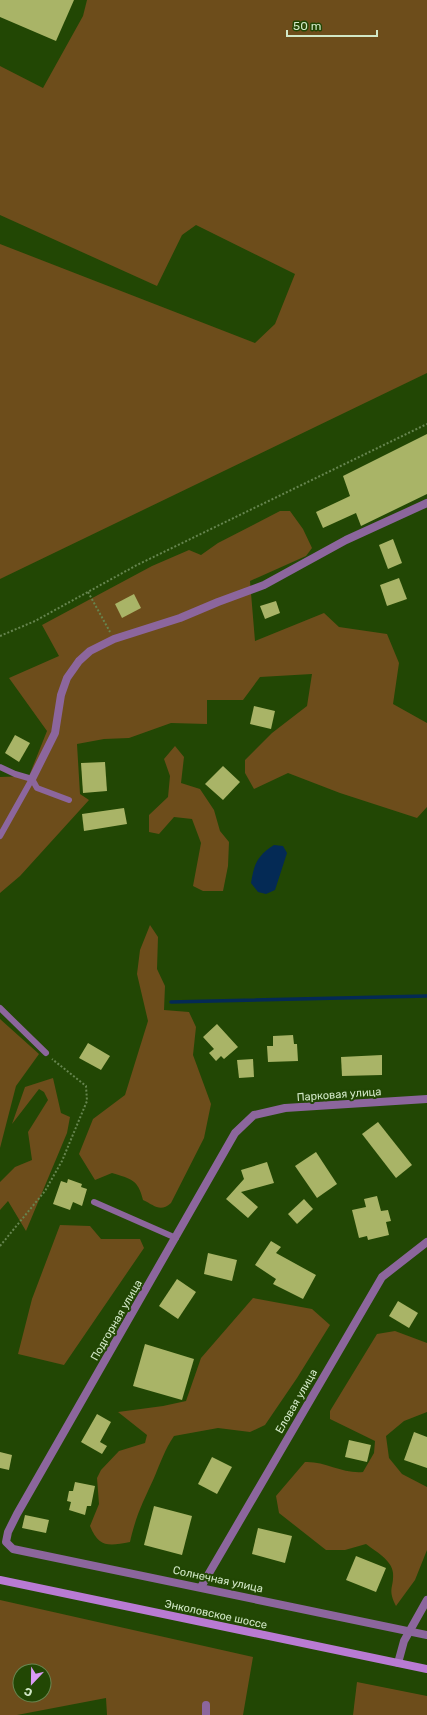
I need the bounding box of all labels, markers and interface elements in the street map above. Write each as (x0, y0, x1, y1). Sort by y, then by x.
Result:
scale bar (287, 12, 377, 38)
text: 50 m (293, 19, 321, 33)
street label: Парковая улица (296, 1085, 382, 1104)
street label: Подгорная улица (88, 1277, 145, 1363)
street label: Еловая улица (273, 1367, 320, 1436)
street label: Солнечная улица (172, 1564, 264, 1595)
street label: Энколовское шоссе (163, 1597, 268, 1632)
north arrow (12, 1663, 52, 1703)
text: С (22, 1684, 34, 1699)

